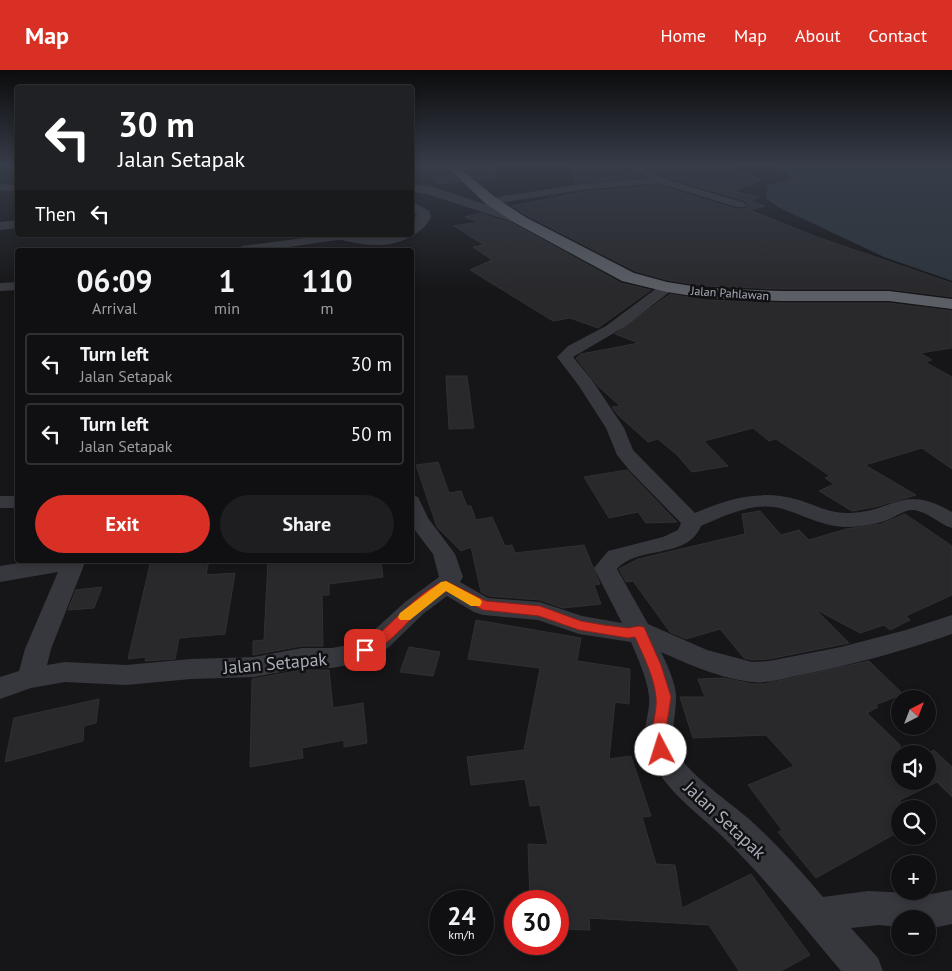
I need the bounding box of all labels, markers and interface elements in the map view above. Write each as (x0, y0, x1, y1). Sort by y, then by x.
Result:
text: Map (25, 20, 69, 51)
text: Home (660, 24, 706, 47)
text: Map (734, 24, 767, 47)
text: About (795, 24, 841, 47)
text: Contact (869, 24, 927, 47)
text: 30 m (118, 101, 195, 147)
icon: left (35, 105, 100, 170)
text: Jalan Setapak (118, 145, 245, 173)
icon: left (86, 200, 114, 228)
text: Then (35, 202, 76, 226)
text: 06:09 (76, 261, 153, 300)
text: 1 (219, 261, 236, 300)
text: 110 (301, 261, 353, 300)
street label: Jalan Pahlawan (689, 283, 770, 303)
text: Arrival (92, 298, 137, 318)
text: min (214, 298, 240, 318)
text: m (321, 298, 334, 318)
text: Turn left (80, 342, 149, 366)
icon: left (37, 350, 65, 378)
text: 30 m (351, 352, 392, 376)
text: Jalan Setapak (80, 366, 172, 386)
text: Turn left (80, 412, 149, 436)
icon: left (37, 420, 65, 448)
text: 50 m (351, 422, 392, 446)
text: Jalan Setapak (80, 436, 172, 456)
button: Exit (35, 495, 210, 553)
button: Share (220, 495, 394, 553)
pin (344, 629, 386, 671)
icon: arrive (351, 636, 379, 664)
street label: Jalan Setapak (221, 647, 328, 679)
north arrow (891, 690, 936, 735)
map controls (891, 690, 936, 955)
position arrow (634, 723, 686, 775)
button: sound (891, 745, 936, 790)
street label: Jalan Setapak (678, 775, 771, 864)
button: search (891, 800, 936, 845)
button: + (891, 855, 936, 900)
speed limit sign: 30 (504, 890, 569, 955)
text: 24 (447, 900, 476, 932)
button: − (891, 910, 936, 955)
text: km/h (448, 927, 475, 942)

